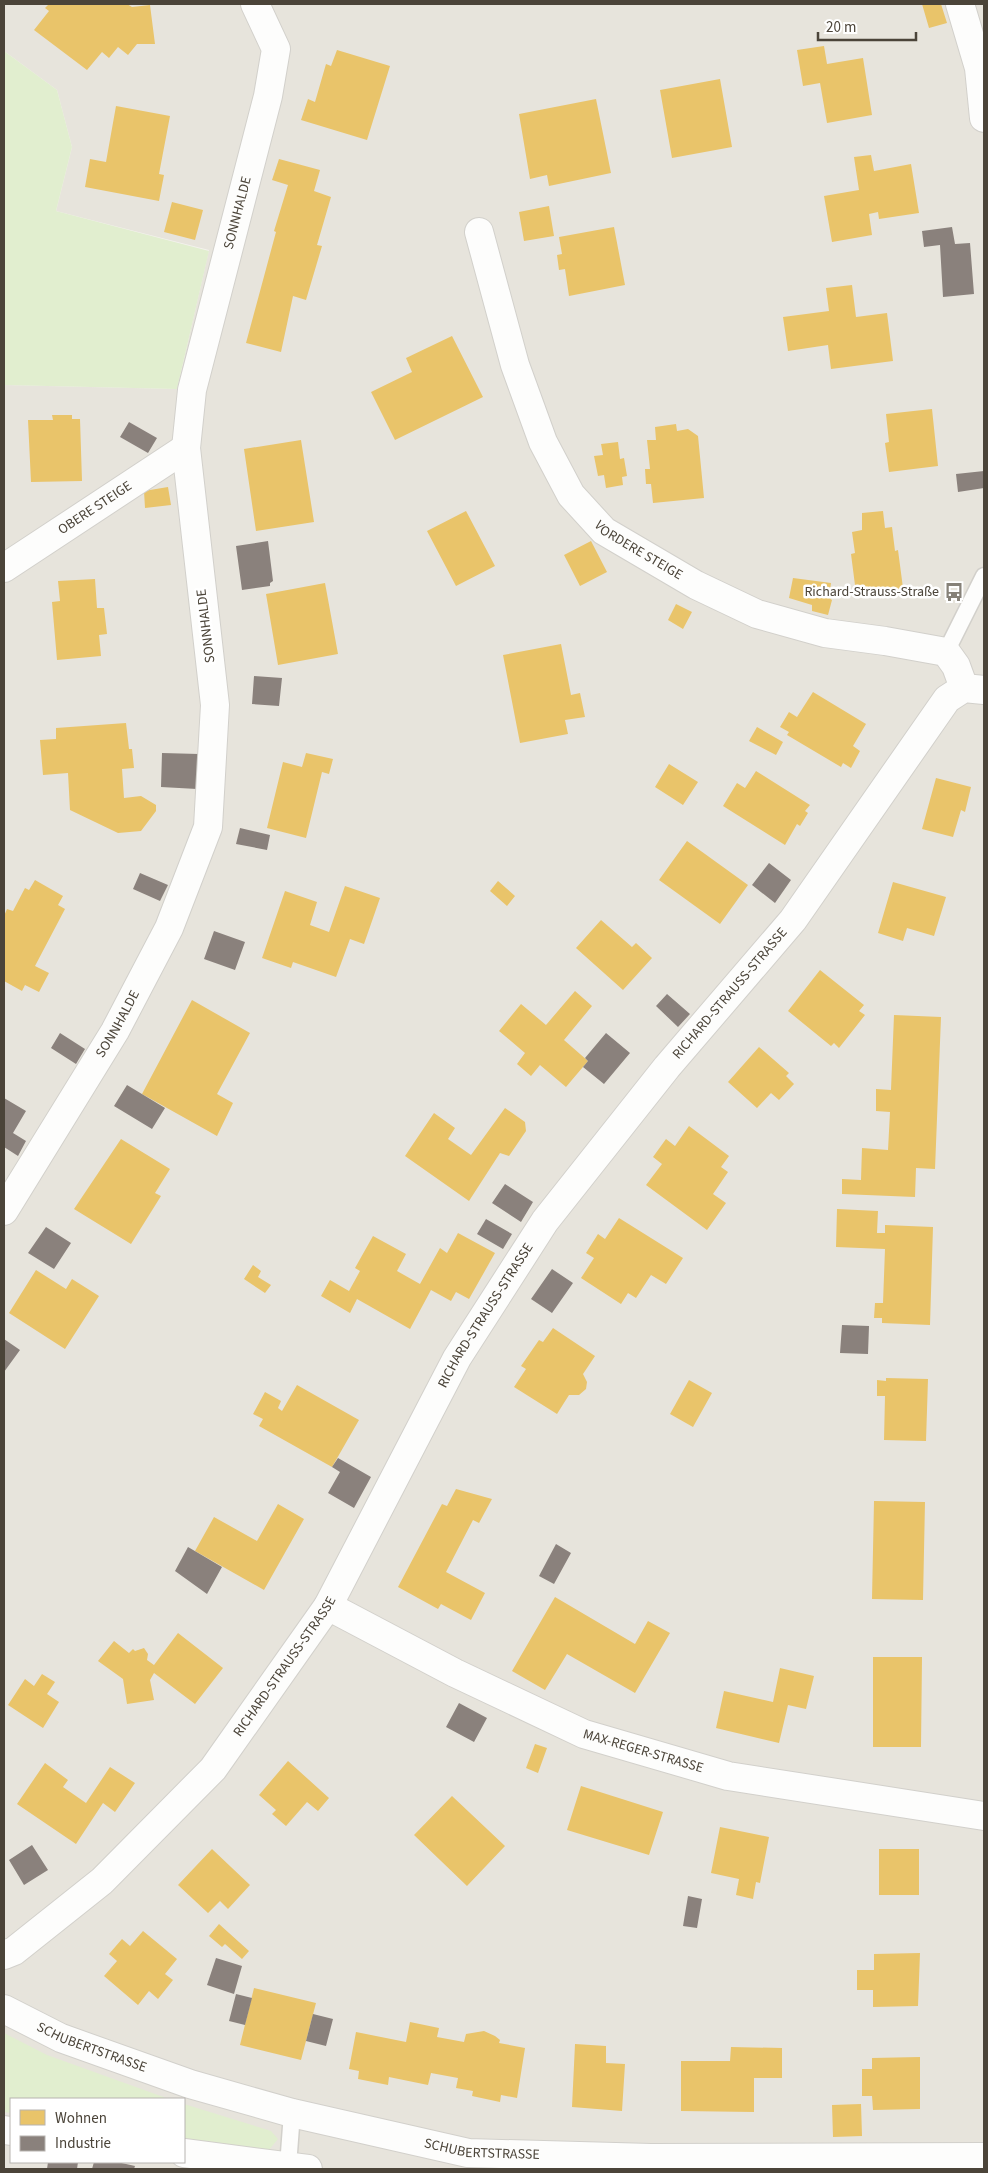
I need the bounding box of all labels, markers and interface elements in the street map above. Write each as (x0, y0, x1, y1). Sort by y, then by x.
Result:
scale bar (818, 10, 916, 42)
text: 20 m (826, 17, 856, 38)
street label: SONNHALDE (219, 174, 257, 252)
street label: OBERE STEIGE (54, 476, 136, 540)
street label: VORDERE STEIGE (589, 516, 686, 585)
bus stop icon: Richard-Strauss-Straße (943, 581, 965, 603)
place label: Richard-Strauss-Straße (804, 582, 939, 602)
street label: SONNHALDE (192, 588, 220, 664)
street label: RICHARD-STRAUSS-STRASSE (668, 923, 792, 1064)
street label: SONNHALDE (91, 987, 145, 1062)
street label: RICHARD-STRAUSS-STRASSE (433, 1239, 538, 1392)
street label: RICHARD-STRAUSS-STRASSE (229, 1593, 341, 1741)
street label: MAX-REGER-STRASSE (581, 1724, 706, 1778)
street label: SCHUBERTSTRASSE (33, 2017, 149, 2078)
legend (10, 2098, 185, 2163)
text: Wohnen (55, 2108, 107, 2129)
text: Industrie (55, 2133, 111, 2154)
street label: SCHUBERTSTRASSE (422, 2133, 540, 2165)

